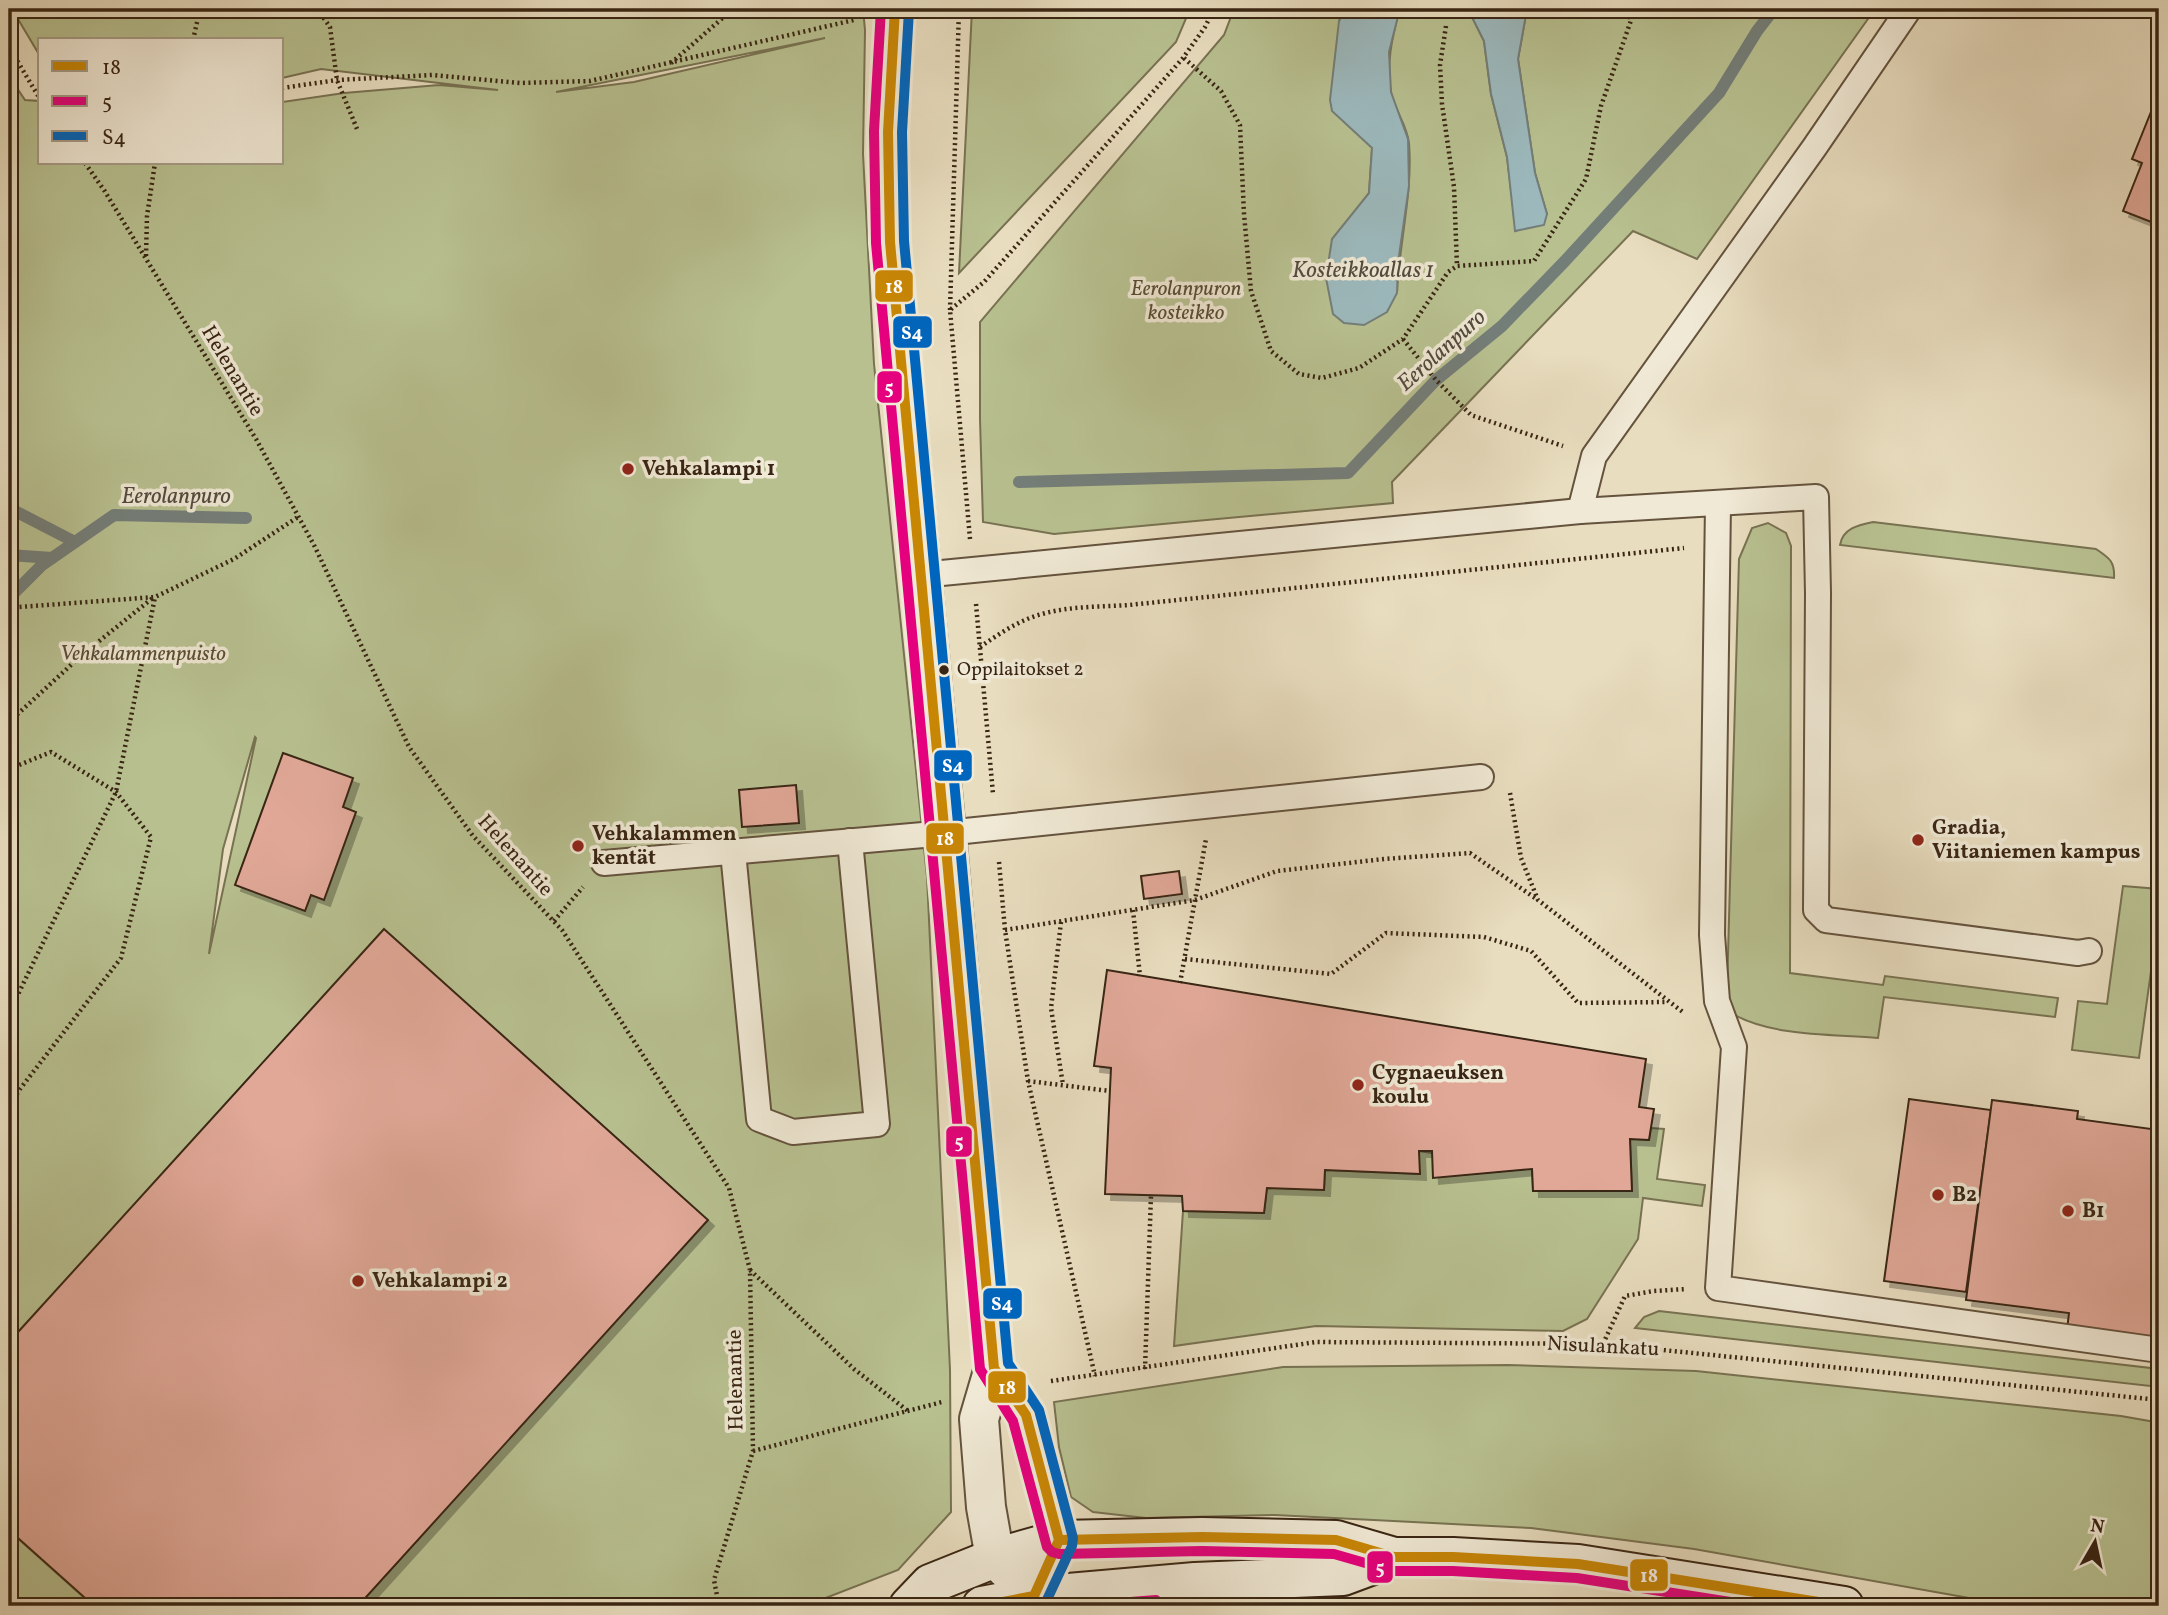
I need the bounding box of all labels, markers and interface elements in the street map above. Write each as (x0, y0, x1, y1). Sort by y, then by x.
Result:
legend (38, 38, 284, 164)
text: 18 (102, 54, 121, 83)
text: 5 (102, 88, 112, 117)
text: S4 (102, 124, 126, 153)
water label: Kosteikkoallas 1 (1292, 255, 1434, 287)
line badge: 18 (874, 269, 914, 303)
text: 18 (885, 275, 903, 301)
park label: Eerolanpuron kosteikko (1131, 275, 1242, 328)
water label: Eerolanpuro (1391, 302, 1494, 400)
line badge: S4 (892, 315, 933, 349)
street label: Helenantie (194, 320, 271, 422)
text: S4 (901, 321, 923, 347)
line badge: 5 (876, 370, 903, 404)
text: 5 (884, 376, 894, 402)
place label: Vehkalampi 1 (642, 455, 775, 484)
marker: Vehkalampi 1 (620, 461, 636, 477)
water label: Eerolanpuro (121, 481, 231, 513)
park label: Vehkalammenpuisto (60, 640, 226, 669)
place label: Oppilaitokset 2 (957, 657, 1084, 683)
marker: Oppilaitokset 2 (937, 663, 951, 677)
line badge: S4 (933, 749, 973, 782)
text: S4 (942, 754, 964, 780)
street label: Helenantie (470, 809, 560, 903)
place label: Gradia, Viitaniemen kampus (1932, 814, 2141, 867)
place label: Vehkalammen kentät (592, 820, 737, 873)
line badge: 18 (925, 822, 965, 855)
text: 18 (936, 827, 954, 853)
marker: Gradia, Viitaniemen kampus (1910, 832, 1926, 848)
marker: Vehkalammen kentät (570, 838, 586, 854)
place label: Cygnaeuksen koulu (1372, 1059, 1504, 1112)
marker: Cygnaeuksen koulu (1350, 1077, 1366, 1093)
line badge: 5 (945, 1125, 973, 1158)
text: 5 (954, 1130, 964, 1156)
place label: B2 (1952, 1181, 1977, 1210)
marker: B2 (1930, 1187, 1946, 1203)
place label: B1 (2082, 1197, 2105, 1226)
marker: B1 (2060, 1203, 2076, 1219)
place label: Vehkalampi 2 (372, 1267, 508, 1296)
marker: Vehkalampi 2 (350, 1273, 366, 1289)
line badge: S4 (982, 1287, 1023, 1320)
text: S4 (991, 1292, 1013, 1318)
street label: Helenantie (721, 1329, 751, 1431)
street label: Nisulankatu (1546, 1330, 1660, 1364)
line badge: 18 (987, 1370, 1027, 1404)
text: 18 (998, 1376, 1016, 1402)
north arrow (2060, 1506, 2130, 1576)
text: N (2088, 1513, 2106, 1541)
line badge: 5 (1366, 1550, 1394, 1584)
text: 5 (1375, 1556, 1385, 1582)
line badge: 18 (1629, 1558, 1669, 1592)
text: 18 (1640, 1564, 1658, 1590)

